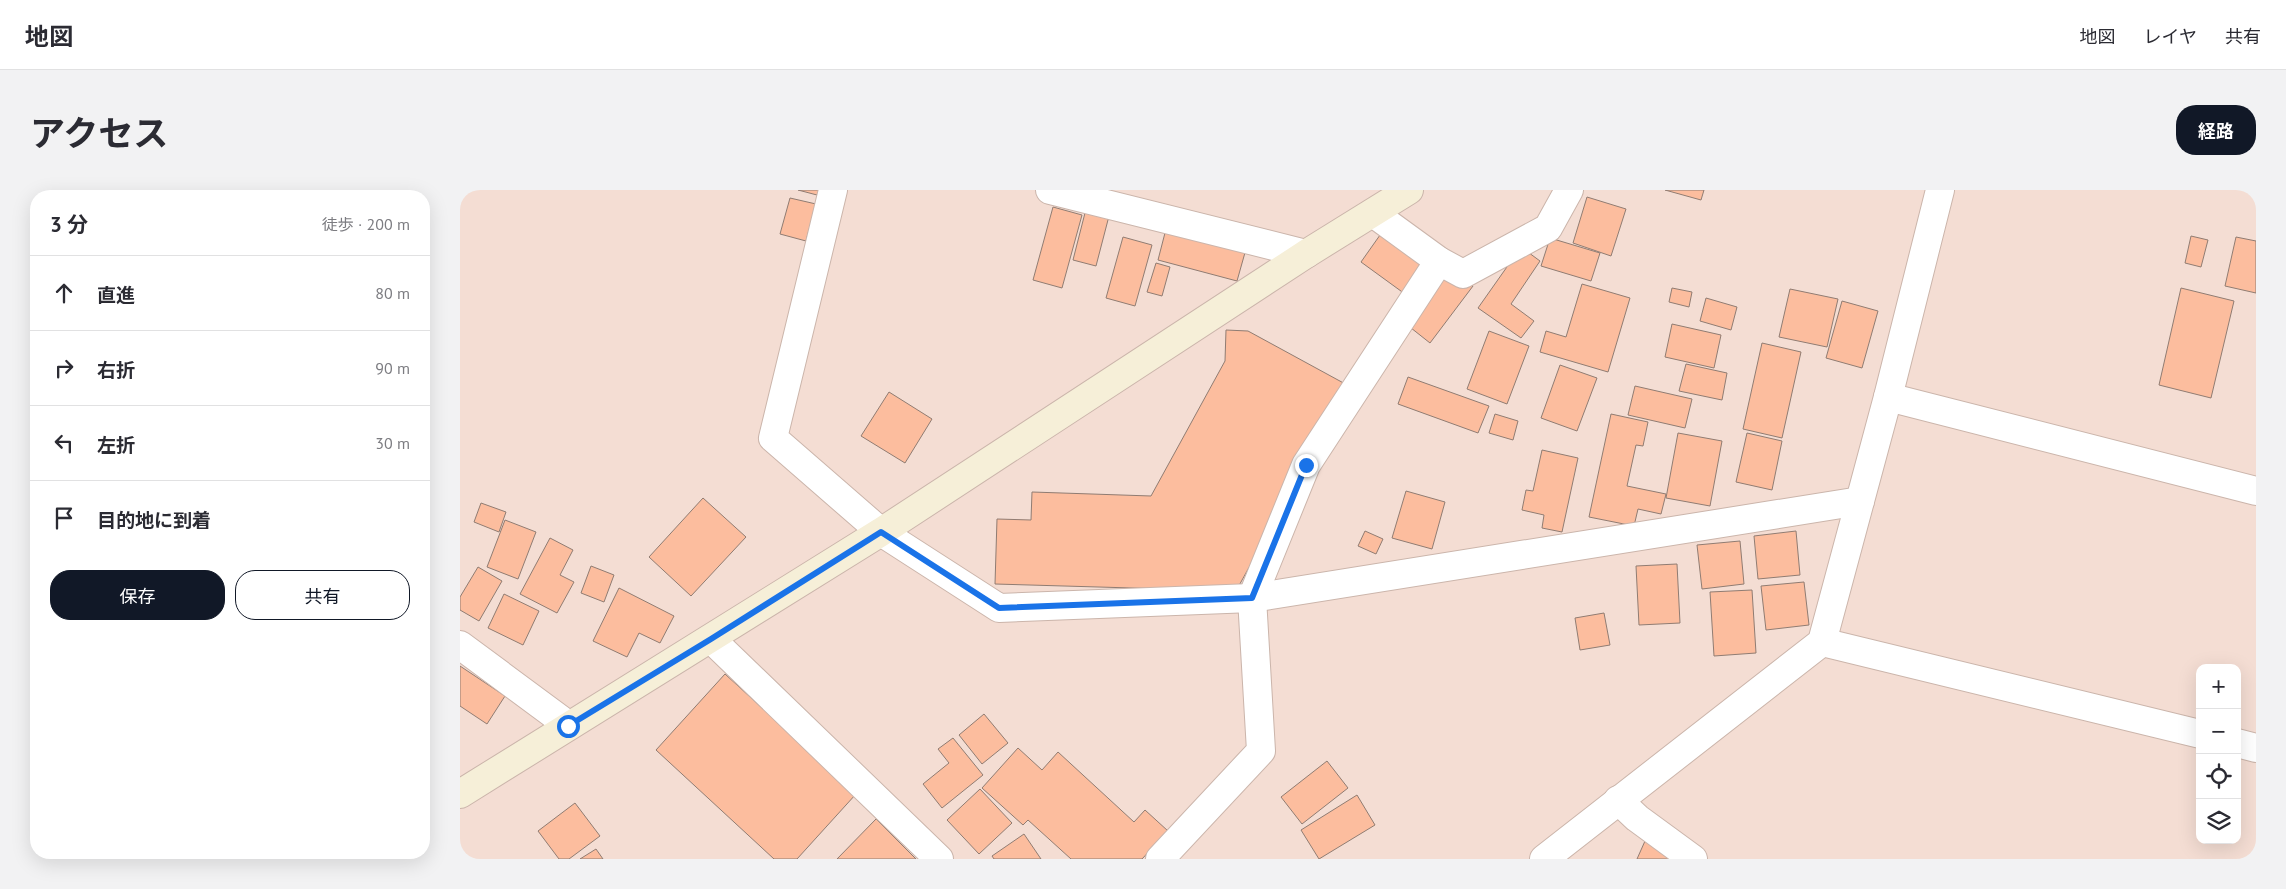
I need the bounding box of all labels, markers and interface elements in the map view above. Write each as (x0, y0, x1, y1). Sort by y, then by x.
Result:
text: 地図 (25, 21, 73, 52)
text: 地図 (2080, 25, 2116, 48)
text: レイヤ (2144, 25, 2197, 48)
text: 共有 (2225, 25, 2261, 48)
button: 経路 (2176, 105, 2256, 155)
text: アクセス (30, 110, 168, 156)
text: 3 分 (50, 211, 88, 238)
text: 徒歩 · 200 m (322, 214, 410, 234)
icon: ahead (50, 279, 78, 307)
text: 直進 (97, 283, 135, 307)
text: 80 m (375, 283, 410, 303)
icon: right (50, 354, 78, 382)
text: 右折 (97, 358, 135, 382)
text: 90 m (375, 358, 410, 378)
icon: left (50, 429, 78, 457)
text: 左折 (97, 433, 135, 457)
text: 30 m (375, 433, 410, 453)
route end (1295, 454, 1318, 477)
icon: arrive (50, 504, 78, 532)
text: 目的地に到着 (97, 508, 211, 532)
button: 保存 (50, 570, 225, 620)
button: 共有 (235, 570, 410, 620)
map controls (2196, 664, 2241, 844)
button: + (2196, 664, 2241, 709)
button: − (2196, 709, 2241, 754)
route start (557, 715, 580, 738)
button: locate (2196, 754, 2241, 799)
button: layers (2196, 799, 2241, 844)

